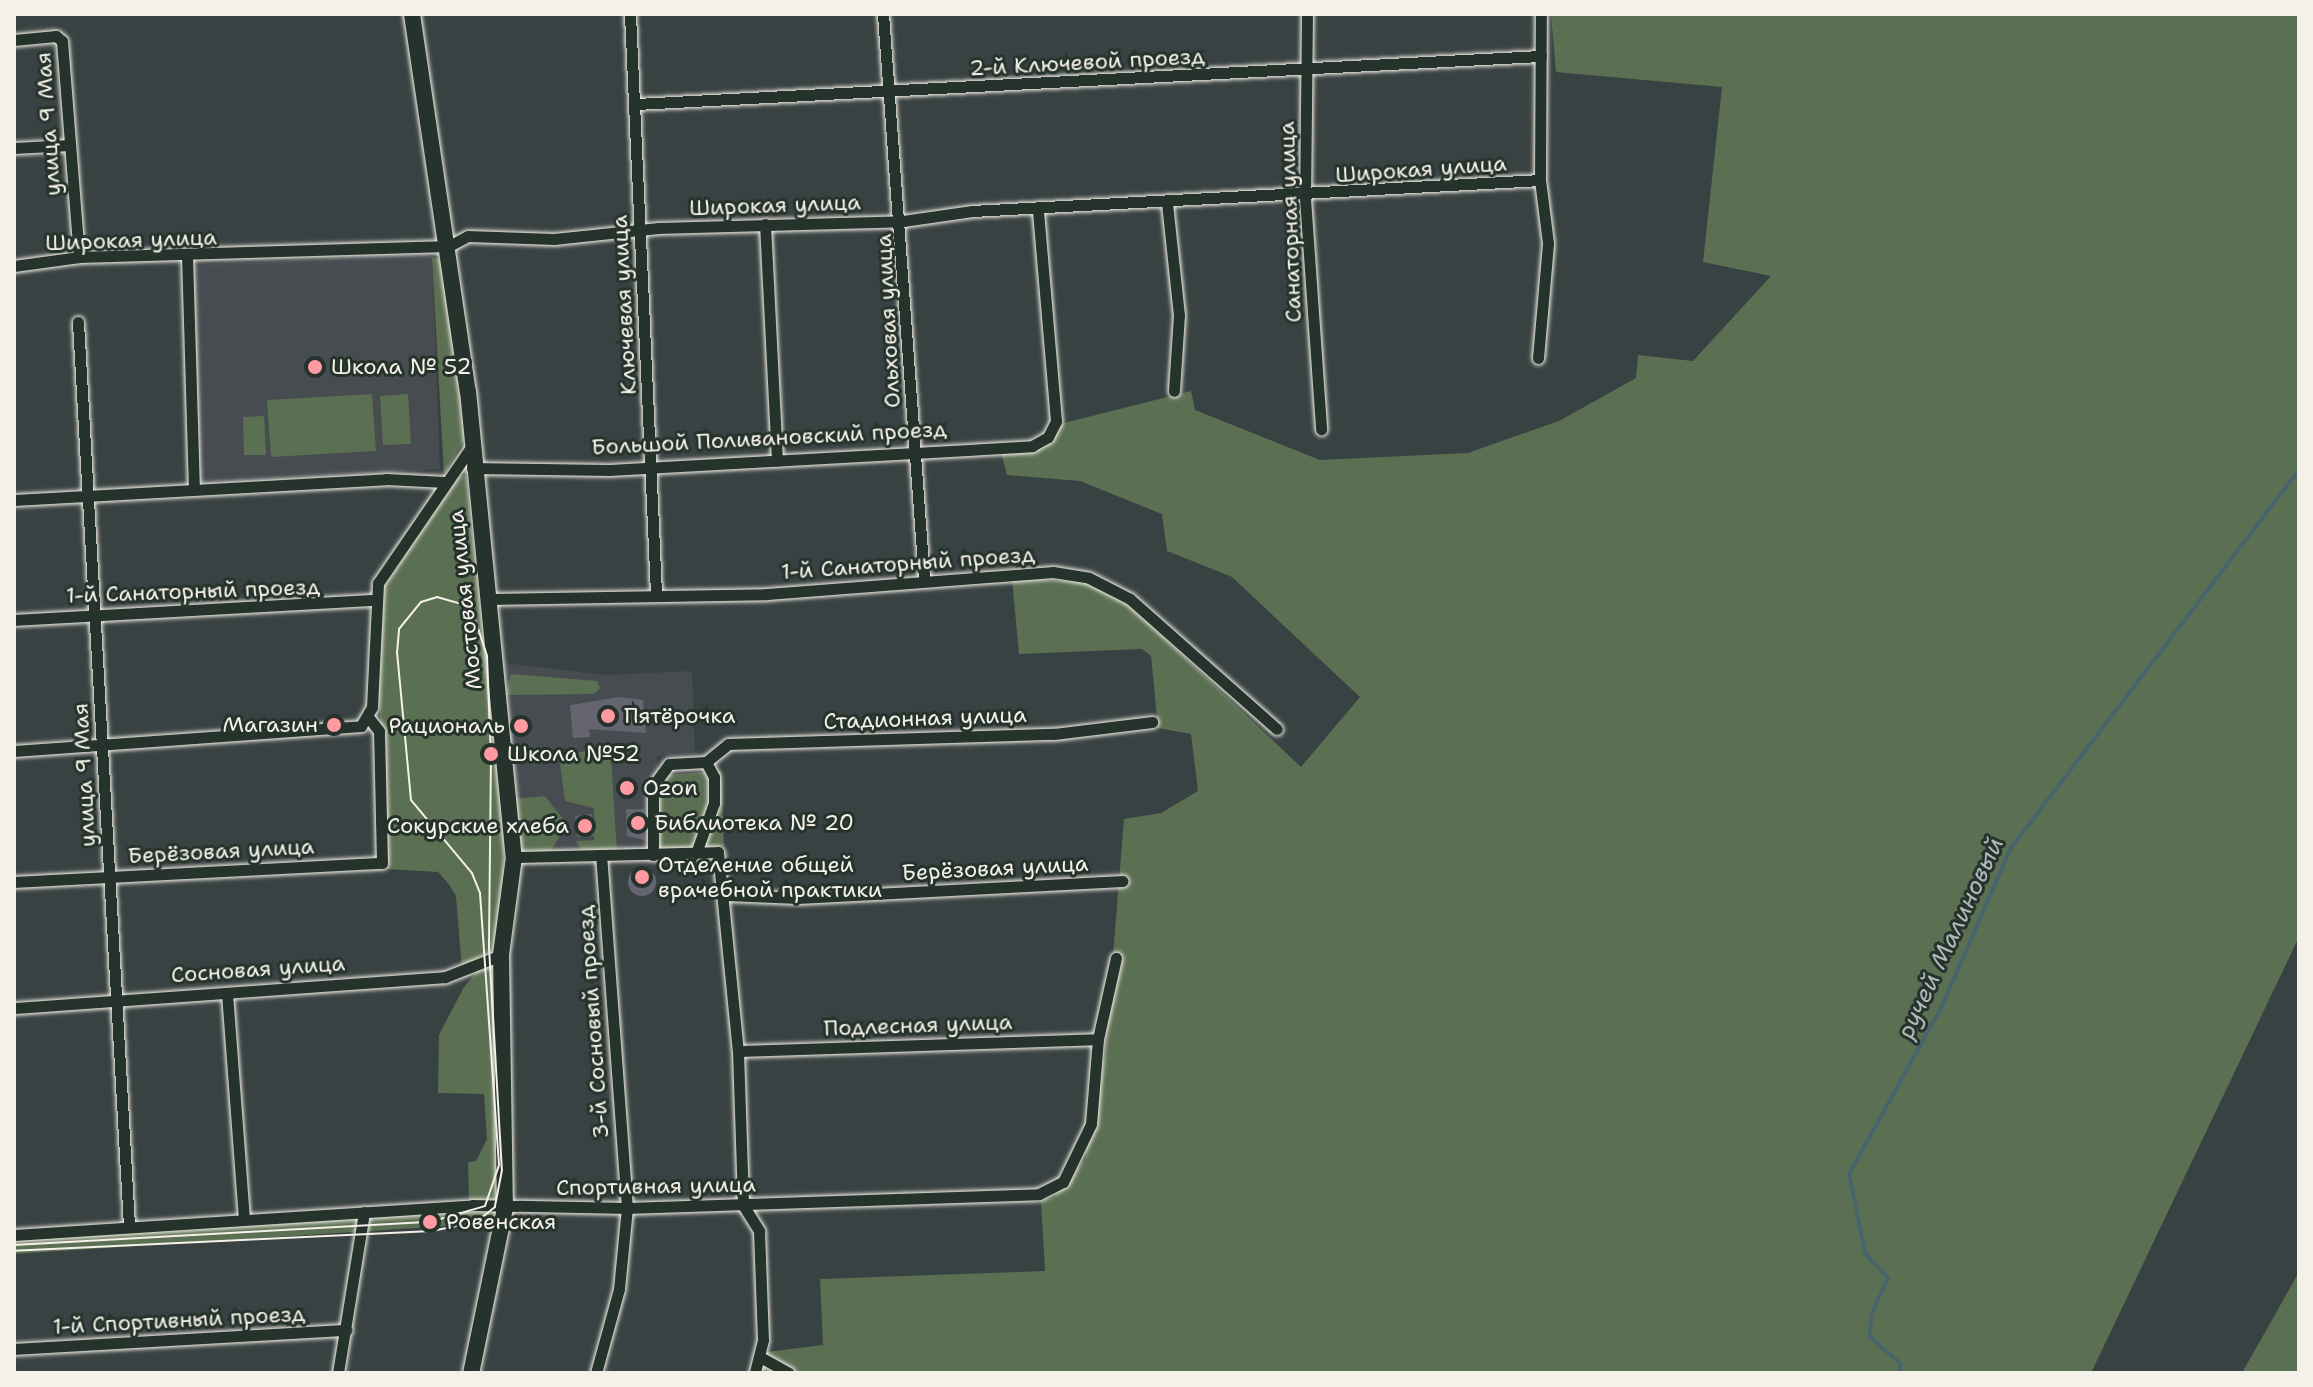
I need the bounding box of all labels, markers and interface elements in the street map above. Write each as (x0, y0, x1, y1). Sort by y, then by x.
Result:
street label: 2-й Ключевой проезд (969, 43, 1205, 81)
street label: улица 9 Мая (30, 51, 66, 197)
street label: Санаторная улица (1273, 121, 1307, 323)
street label: Широкая улица (1334, 150, 1508, 188)
street label: Широкая улица (689, 189, 861, 221)
street label: Ключевая улица (606, 214, 642, 396)
street label: Широкая улица (45, 224, 217, 256)
street label: Ольховая улица (870, 233, 906, 409)
place label: Школа № 52 (331, 354, 472, 380)
marker: Школа № 52 (306, 358, 324, 376)
street label: Большой Поливановский проезд (591, 416, 947, 460)
street label: Мостовая улица (442, 509, 488, 691)
street label: 1-й Санаторный проезд (780, 541, 1036, 585)
street label: 1-й Санаторный проезд (65, 573, 321, 609)
street label: Стадионная улица (823, 701, 1027, 735)
street label: улица 9 Мая (67, 702, 101, 848)
place label: Пятёрочка (624, 703, 735, 729)
marker: Пятёрочка (599, 707, 617, 725)
place label: Магазин (222, 712, 318, 738)
place label: Рациональ (389, 713, 505, 739)
marker: Магазин (325, 716, 343, 734)
marker: Рациональ (512, 717, 530, 735)
place label: Школа №52 (507, 741, 640, 767)
marker: Школа №52 (482, 745, 500, 763)
place label: Ozon (643, 775, 698, 801)
marker: Ozon (618, 779, 636, 797)
place label: Библиотека № 20 (654, 810, 854, 836)
place label: Сокурские хлеба (387, 813, 569, 839)
marker: Библиотека № 20 (629, 814, 647, 832)
marker: Сокурские хлеба (576, 817, 594, 835)
street label: Берёзовая улица (127, 833, 315, 869)
water label: ручей Малиновый (1892, 833, 2010, 1043)
street label: Берёзовая улица (901, 850, 1089, 886)
place label: Отделение общей врачебной практики (658, 851, 882, 902)
marker: Отделение общей врачебной практики (633, 868, 651, 886)
street label: 3-й Сосновый проезд (572, 904, 614, 1140)
street label: Сосновая улица (170, 950, 346, 988)
street label: Подлесная улица (823, 1009, 1013, 1041)
street label: Спортивная улица (556, 1171, 756, 1201)
place label: Ровенская (446, 1209, 556, 1235)
marker: Ровенская (421, 1213, 439, 1231)
street label: 1-й Спортивный проезд (52, 1300, 306, 1340)

